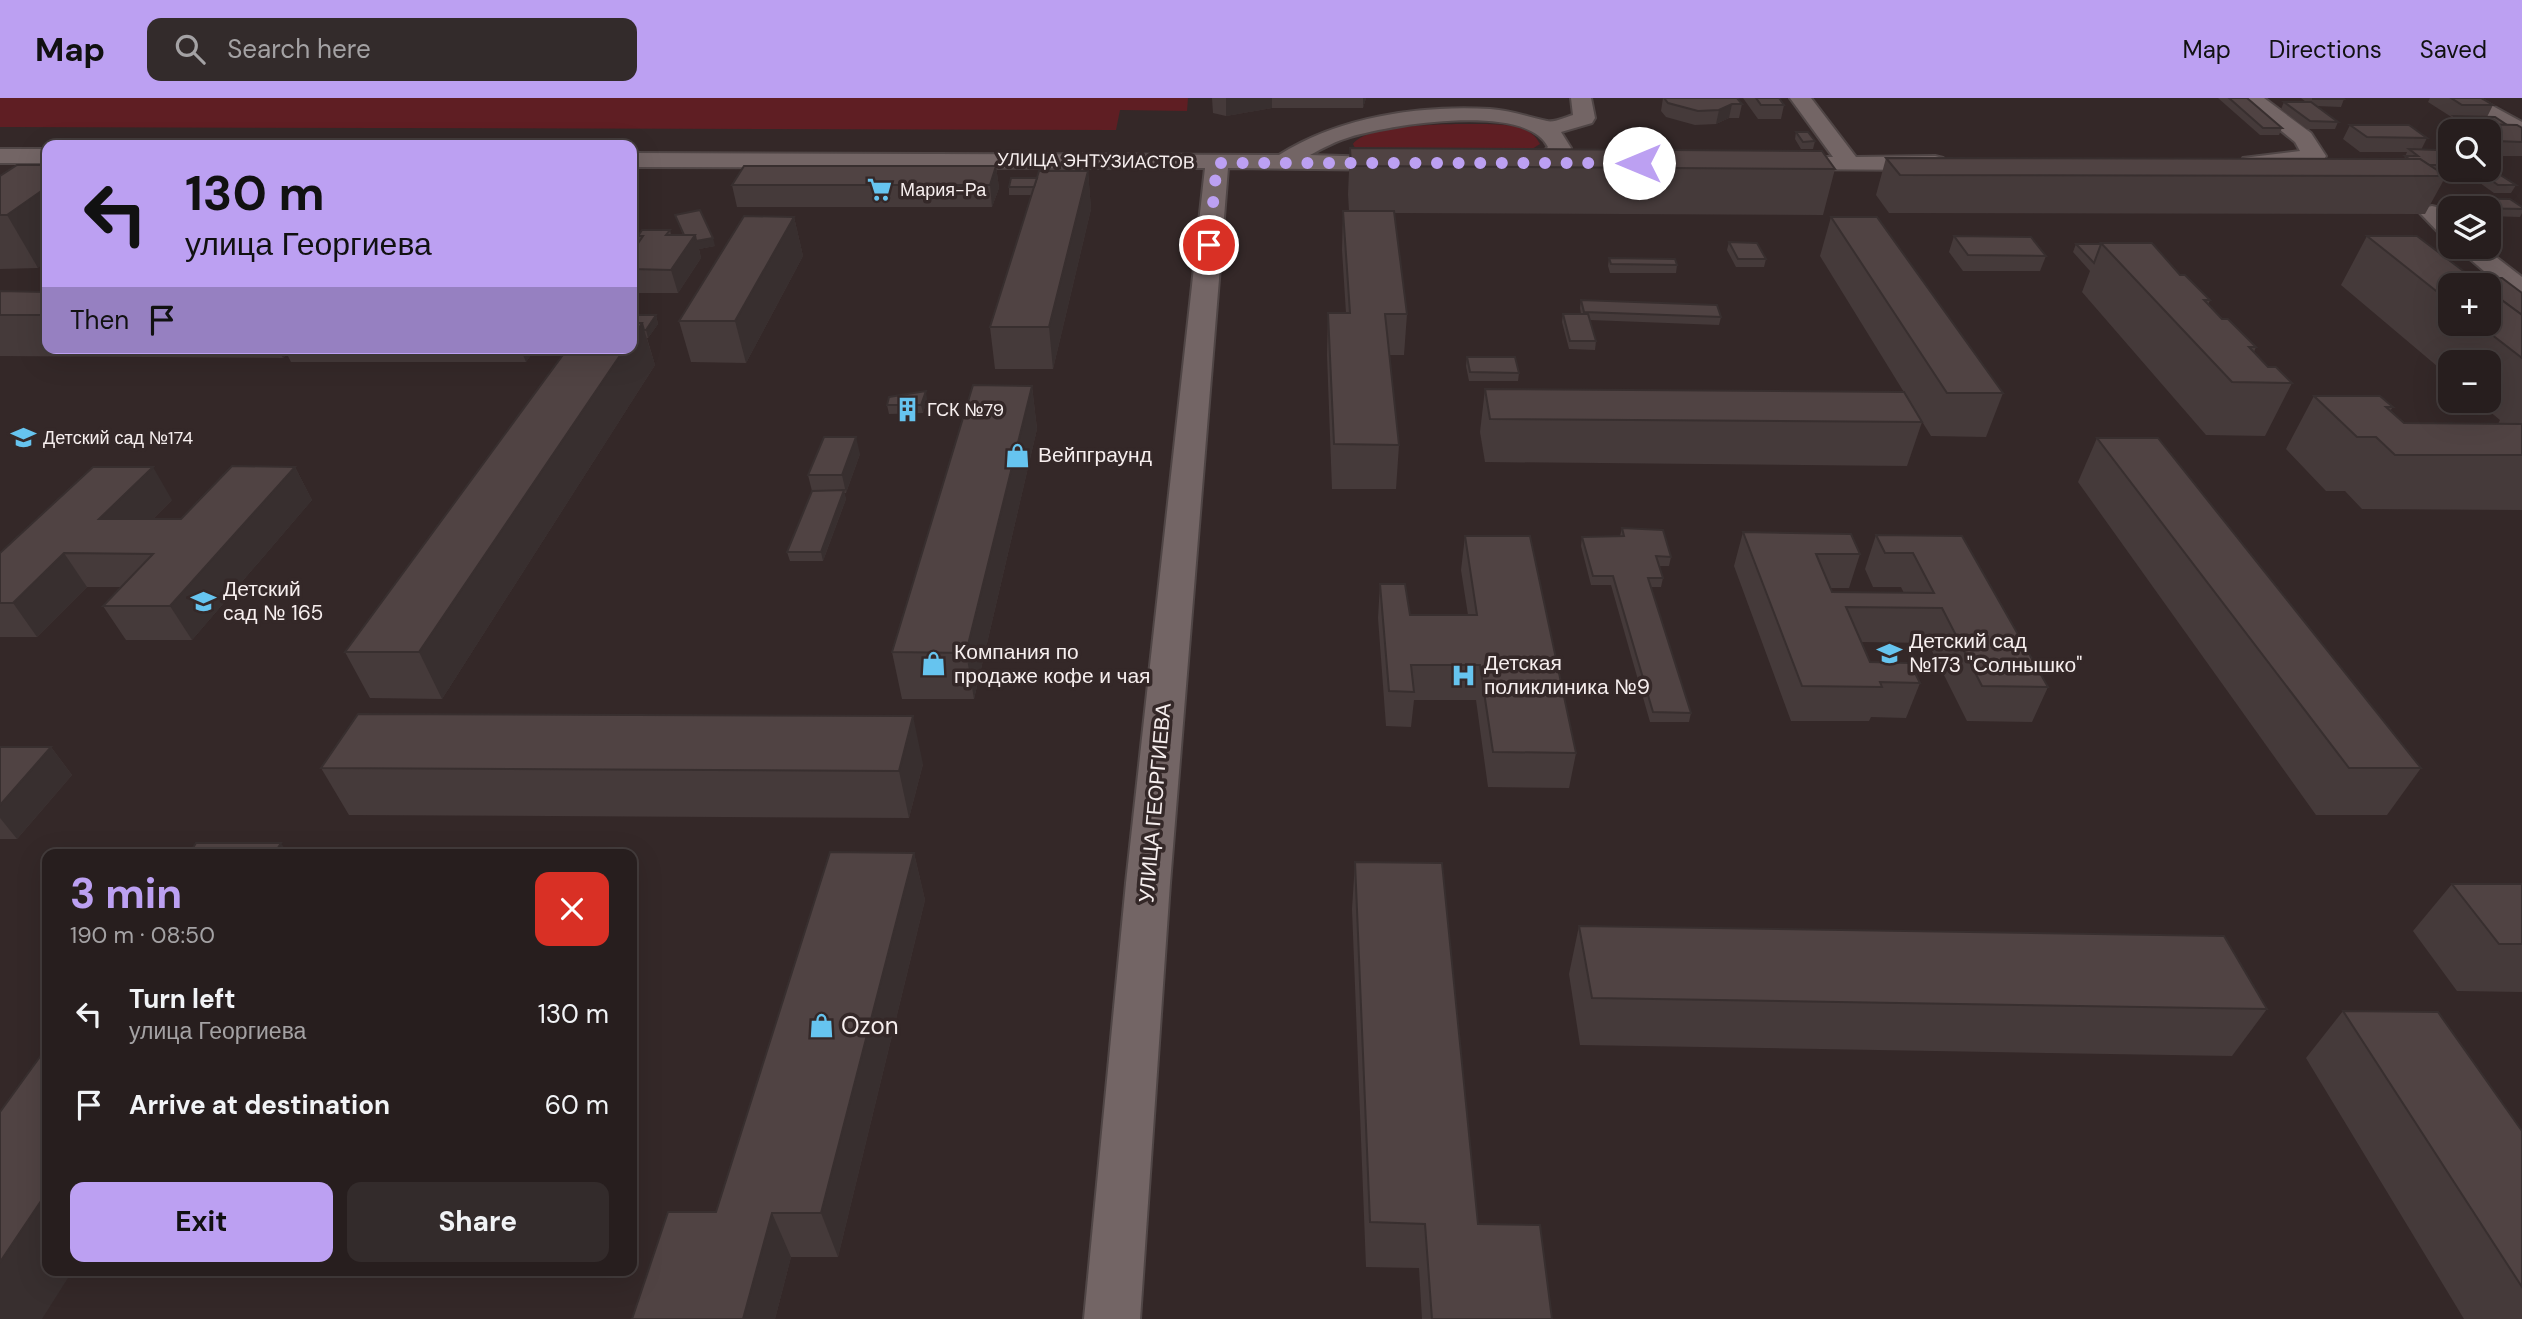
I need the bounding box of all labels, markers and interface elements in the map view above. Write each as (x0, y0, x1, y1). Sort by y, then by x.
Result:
search box (147, 18, 637, 81)
text: Map (35, 28, 105, 71)
icon: search (171, 30, 209, 68)
text: Search here (227, 32, 371, 66)
text: Map (2183, 34, 2231, 65)
text: Directions (2269, 34, 2382, 65)
text: Saved (2420, 34, 2487, 65)
map controls (2438, 119, 2501, 413)
button: search (2438, 119, 2501, 182)
position arrow (1602, 126, 1676, 200)
street label: УЛИЦА ЭНТУЗИАСТОВ (997, 147, 1195, 175)
text: 130 m (185, 161, 325, 225)
icon: left (70, 168, 161, 259)
supermarket icon: Мария-Ра (866, 176, 894, 204)
place label: Мария-Ра (900, 178, 987, 202)
button: layers (2438, 196, 2501, 259)
pin (1179, 215, 1239, 275)
text: улица Георгиева (185, 223, 432, 265)
icon: arrive (1190, 226, 1228, 264)
button: + (2438, 273, 2501, 336)
icon: arrive (143, 301, 181, 339)
text: Then (70, 303, 129, 337)
button: − (2438, 350, 2501, 413)
building icon: ГСК №79 (893, 396, 921, 424)
place label: ГСК №79 (927, 398, 1004, 422)
school or university icon: Детский сад №174 (9, 424, 37, 452)
place label: Детский сад №174 (43, 426, 193, 450)
shop icon: Вейпграунд (1004, 441, 1032, 469)
place label: Вейпграунд (1038, 441, 1152, 469)
place label: Детский сад № 165 (223, 575, 323, 627)
school or university icon: Детский сад № 165 (189, 587, 217, 615)
place label: Детский сад №173 "Солнышко" (1909, 627, 2082, 679)
place label: Компания по продаже кофе и чая (954, 638, 1150, 690)
school or university icon: Детский сад №173 "Солнышко" (1875, 639, 1903, 667)
place label: Детская поликлиника №9 (1484, 649, 1650, 701)
shop icon: Компания по продаже кофе и чая (920, 650, 948, 678)
hospital icon: Детская поликлиника №9 (1450, 661, 1478, 689)
street label: УЛИЦА ГЕОРГИЕВА (1132, 702, 1178, 904)
text: 3 min (70, 866, 182, 921)
button: close (535, 872, 609, 946)
text: 190 m · 08:50 (70, 920, 215, 950)
text: Turn left (129, 982, 236, 1016)
icon: left (70, 995, 108, 1033)
text: 130 m (538, 997, 609, 1031)
place label: Ozon (841, 1010, 899, 1041)
shop icon: Ozon (807, 1011, 835, 1039)
text: улица Георгиева (129, 1016, 306, 1046)
icon: arrive (70, 1086, 108, 1124)
text: Arrive at destination (129, 1088, 390, 1122)
text: 60 m (545, 1088, 609, 1122)
button: Exit (70, 1182, 333, 1262)
button: Share (347, 1182, 609, 1262)

